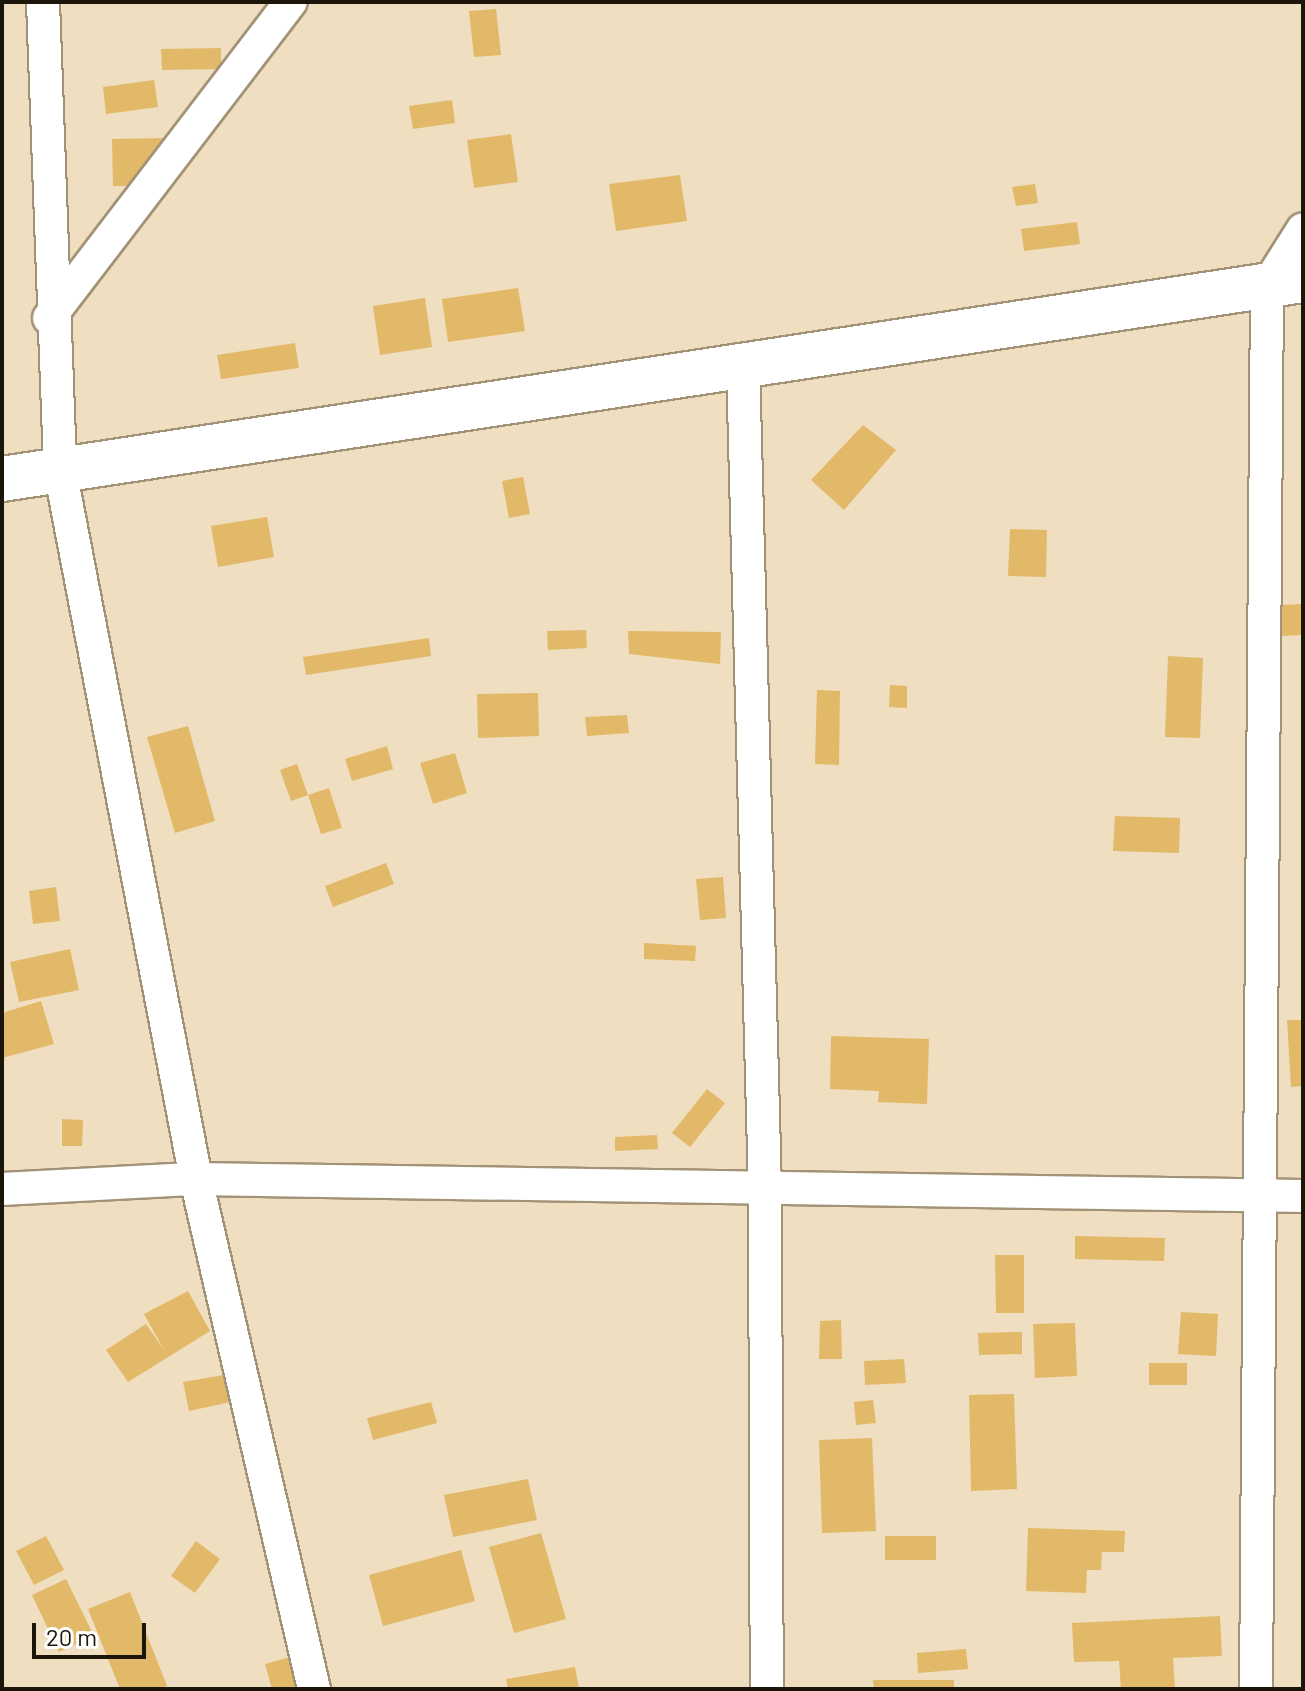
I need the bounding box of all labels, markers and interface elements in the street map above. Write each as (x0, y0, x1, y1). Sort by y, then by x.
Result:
scale bar (36, 1607, 150, 1657)
text: 20 m (46, 1622, 97, 1651)

